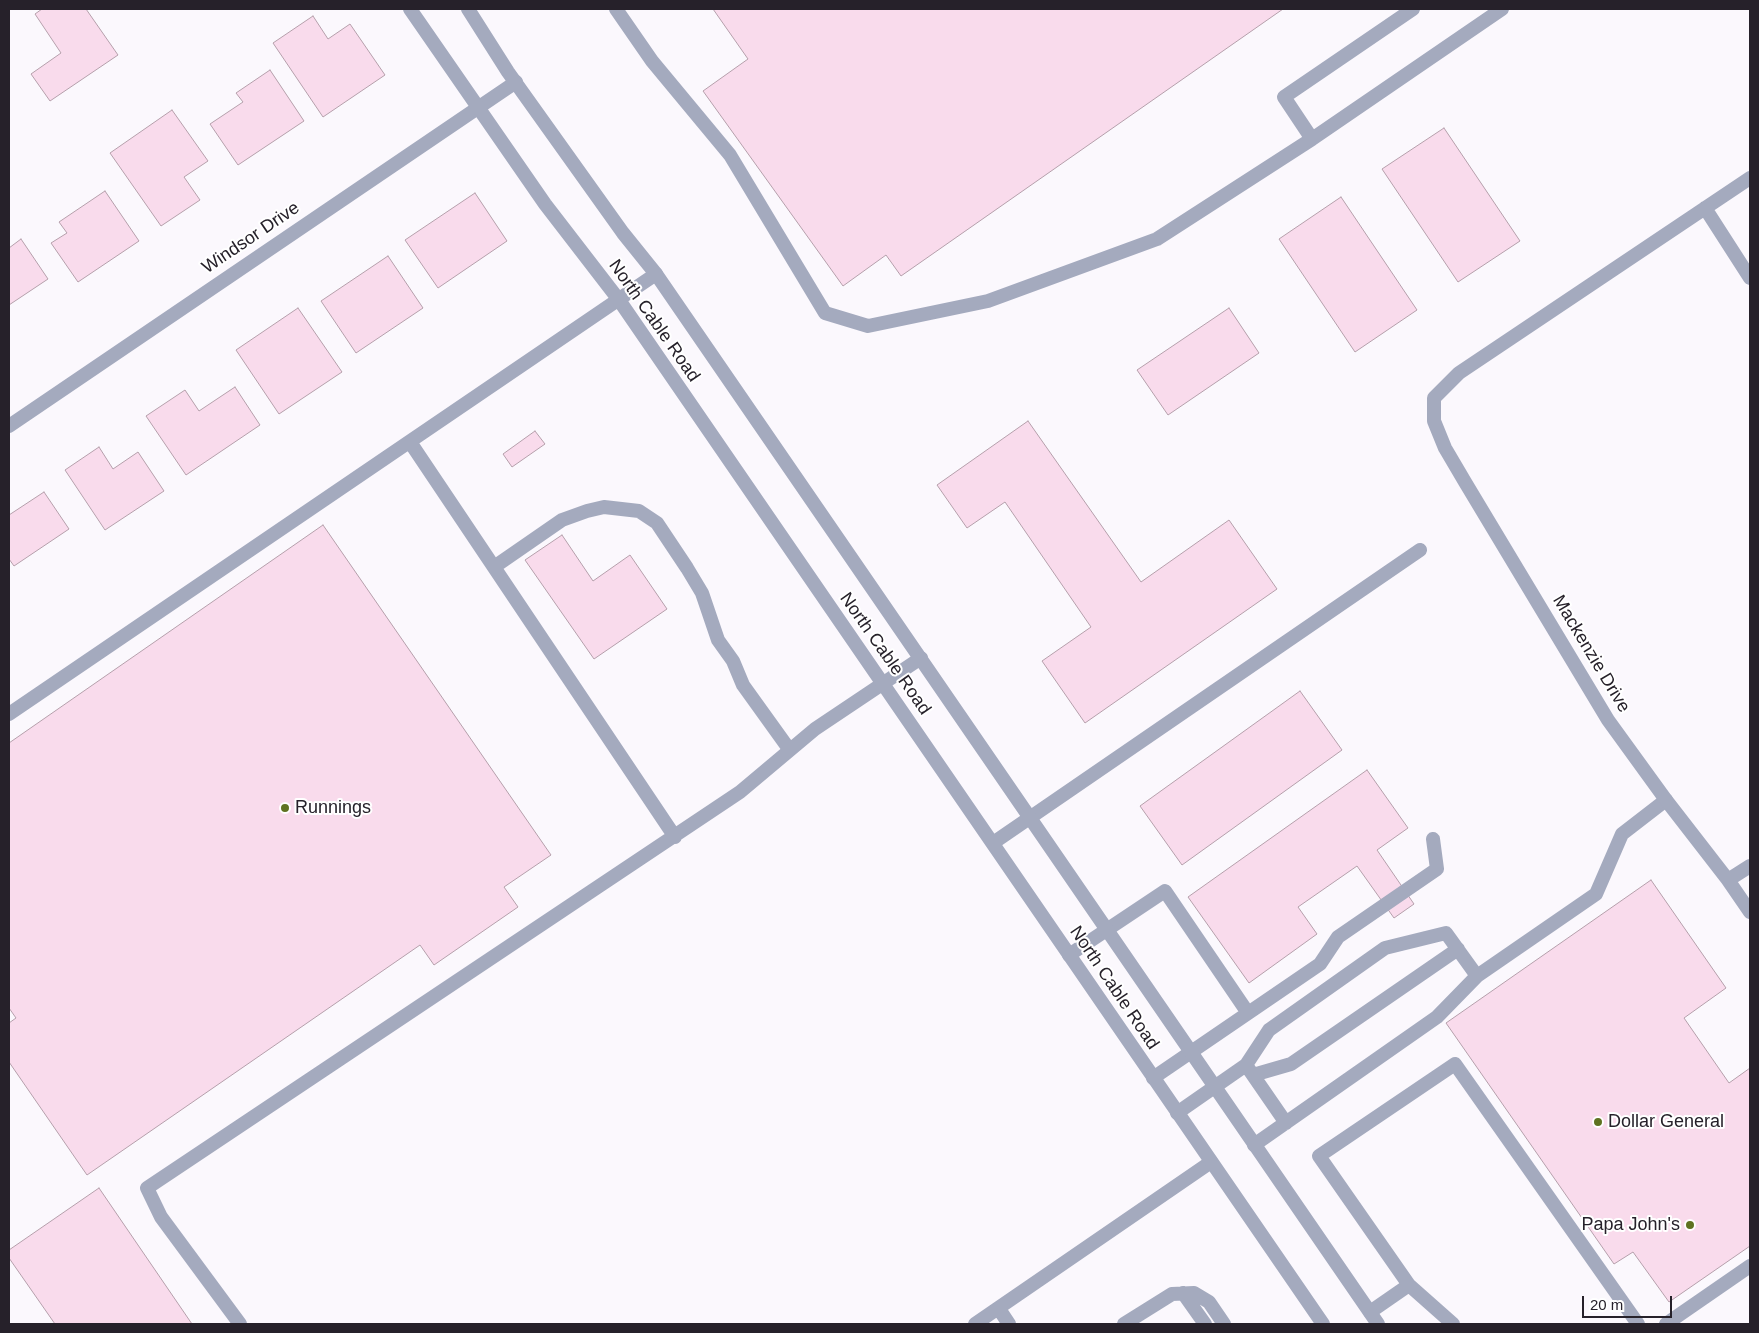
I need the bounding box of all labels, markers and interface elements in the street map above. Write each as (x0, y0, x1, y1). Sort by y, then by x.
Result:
street label: Windsor Drive (198, 197, 304, 279)
street label: North Cable Road (604, 256, 704, 386)
street label: North Cable Road (835, 589, 935, 719)
street label: Mackenzie Drive (1547, 591, 1635, 717)
place label: Runnings (295, 797, 371, 819)
marker: Runnings (279, 802, 291, 814)
street label: North Cable Road (1065, 922, 1163, 1054)
place label: Dollar General (1608, 1111, 1724, 1133)
marker: Dollar General (1592, 1116, 1604, 1128)
place label: Papa John's (1581, 1214, 1680, 1236)
marker: Papa John's (1684, 1219, 1696, 1231)
scale bar (1584, 1286, 1674, 1318)
text: 20 m (1590, 1296, 1623, 1313)

